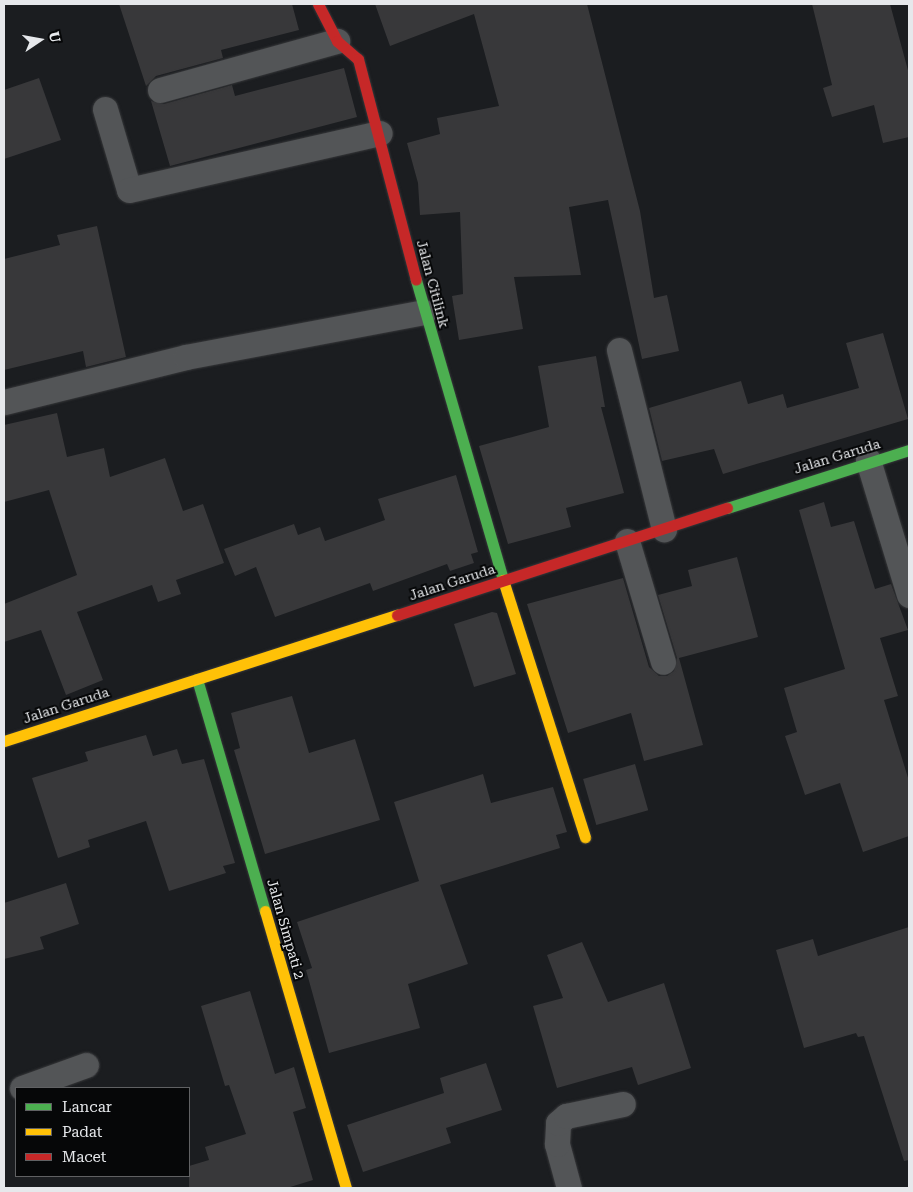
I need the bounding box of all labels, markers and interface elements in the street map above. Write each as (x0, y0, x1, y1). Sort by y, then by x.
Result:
north arrow (15, 15, 65, 65)
text: U (46, 30, 64, 44)
street label: Jalan Citilink (413, 238, 453, 330)
street label: Jalan Garuda (792, 435, 882, 477)
street label: Jalan Garuda (407, 560, 497, 604)
street label: Jalan Garuda (21, 683, 111, 727)
street label: Jalan Simpati 2 (264, 877, 308, 981)
legend (15, 1087, 190, 1177)
text: Lancar (62, 1098, 112, 1116)
text: Padat (62, 1123, 102, 1141)
text: Macet (62, 1148, 106, 1166)

